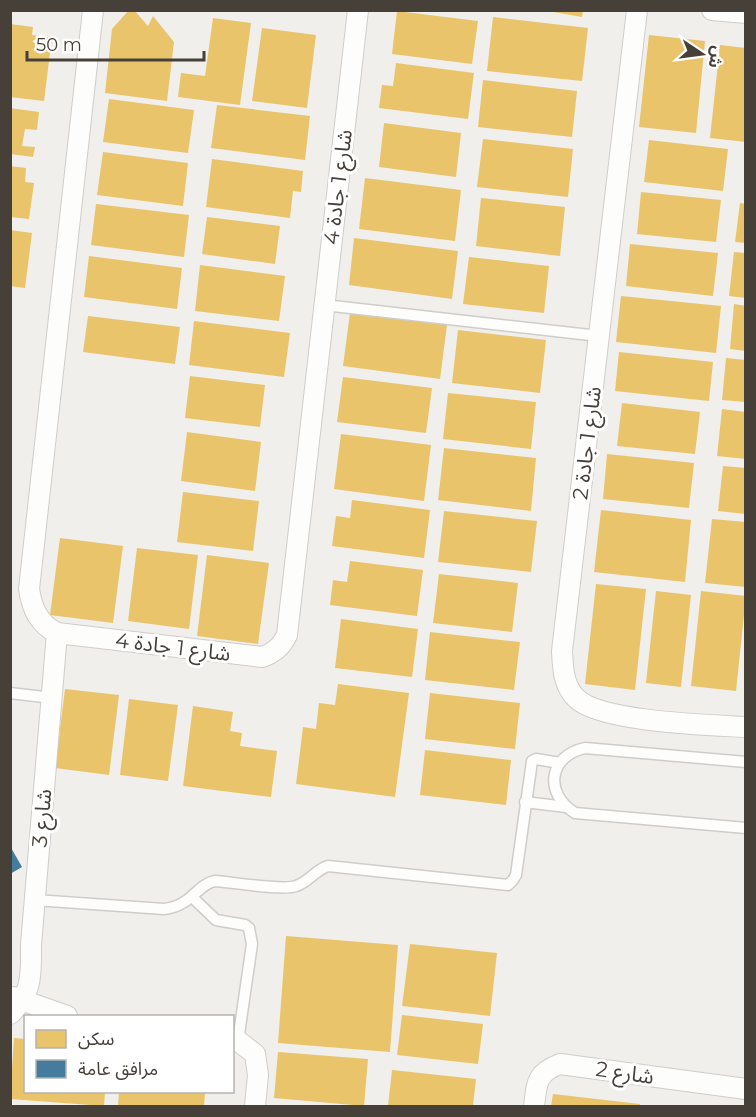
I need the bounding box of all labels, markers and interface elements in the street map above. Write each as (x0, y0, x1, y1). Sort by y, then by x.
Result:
scale bar (27, 24, 204, 62)
north arrow (672, 24, 732, 84)
text: 50 m (36, 34, 82, 56)
text: ش (704, 44, 728, 70)
street label: شارع 1 جادة 4 (318, 128, 360, 246)
street label: شارع 1 جادة 2 (567, 385, 609, 501)
street label: شارع 1 جادة 4 (114, 627, 232, 669)
street label: شارع 3 (27, 788, 59, 848)
legend (24, 1015, 234, 1093)
text: سكن (78, 1028, 114, 1050)
street label: شارع 2 (594, 1056, 656, 1092)
text: مرافق عامة (78, 1058, 158, 1080)

